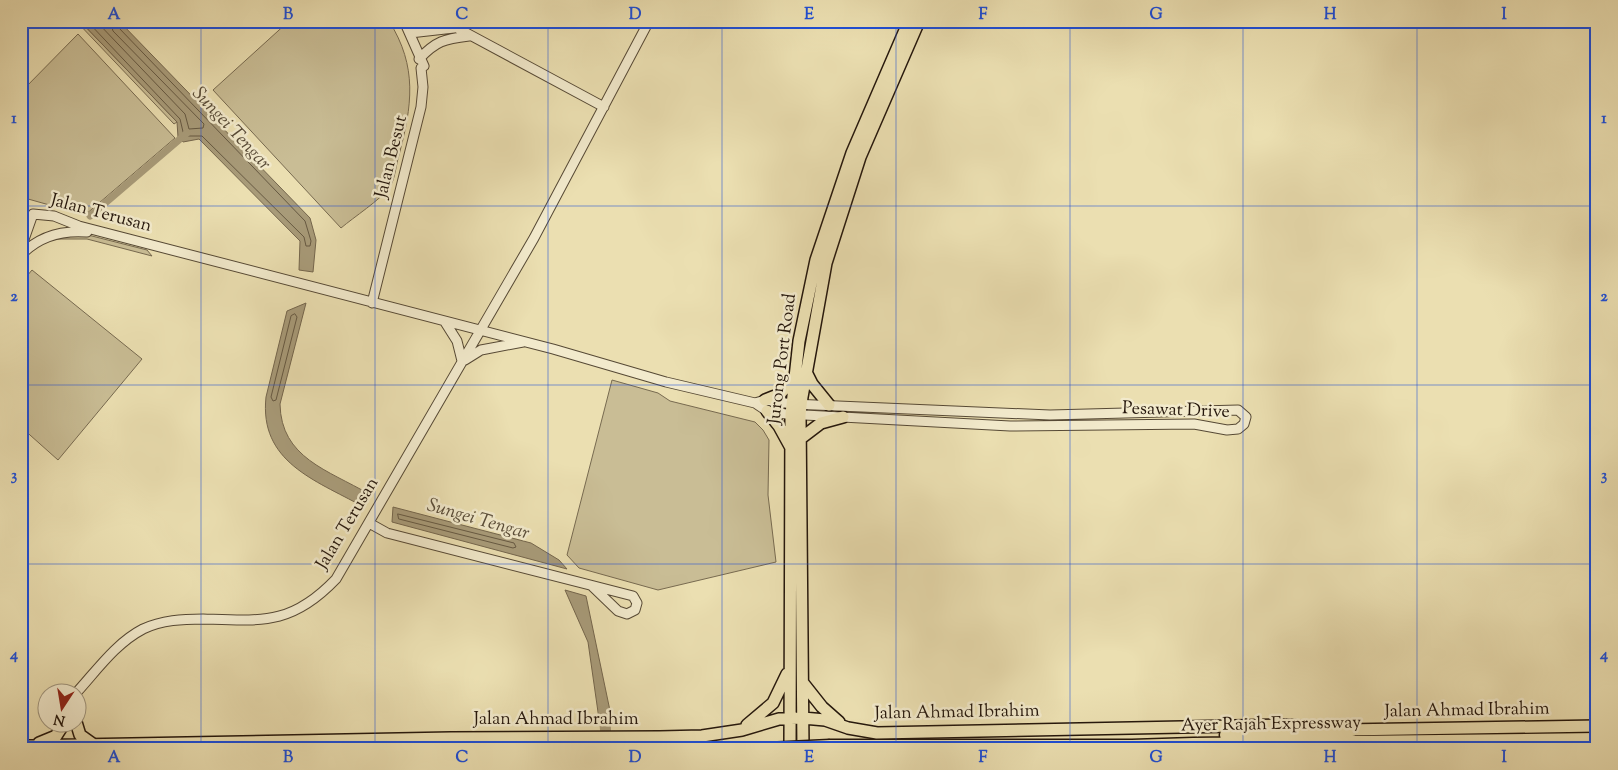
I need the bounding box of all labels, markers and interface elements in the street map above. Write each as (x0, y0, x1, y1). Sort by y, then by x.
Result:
text: A (108, 4, 121, 27)
text: B (283, 4, 293, 27)
text: C (456, 4, 469, 27)
text: D (629, 4, 642, 27)
text: E (804, 4, 814, 27)
text: F (979, 4, 988, 27)
text: G (1149, 4, 1163, 27)
text: H (1324, 4, 1337, 27)
text: I (1501, 4, 1507, 27)
water label: Sungei Tengar (185, 81, 277, 177)
text: 1 (11, 108, 17, 131)
text: 1 (1601, 108, 1607, 131)
street label: Jalan Besut (369, 113, 415, 202)
street label: Jalan Terusan (46, 188, 155, 240)
text: 2 (10, 286, 18, 309)
text: 2 (1600, 286, 1608, 309)
street label: Jurong Port Road (762, 292, 804, 427)
street label: Pesawat Drive (1122, 396, 1230, 426)
text: 3 (11, 465, 18, 488)
text: 3 (1601, 465, 1608, 488)
street label: Jalan Terusan (310, 472, 386, 576)
water label: Sungei Tengar (424, 493, 533, 548)
text: 4 (9, 644, 18, 667)
text: 4 (1599, 644, 1608, 667)
north arrow (38, 682, 88, 732)
street label: Jalan Ahmad Ibrahim (1383, 697, 1550, 725)
street label: Jalan Ahmad Ibrahim (873, 699, 1040, 727)
street label: Jalan Ahmad Ibrahim (472, 707, 639, 733)
text: N (52, 708, 67, 730)
street label: Ayer Rajah Expressway (1181, 710, 1361, 740)
text: A (108, 747, 121, 770)
text: B (283, 747, 293, 770)
text: C (456, 747, 469, 770)
text: D (629, 747, 642, 770)
text: E (804, 747, 814, 770)
text: F (979, 747, 988, 770)
text: G (1149, 747, 1163, 770)
text: H (1324, 747, 1337, 770)
text: I (1501, 747, 1507, 770)

